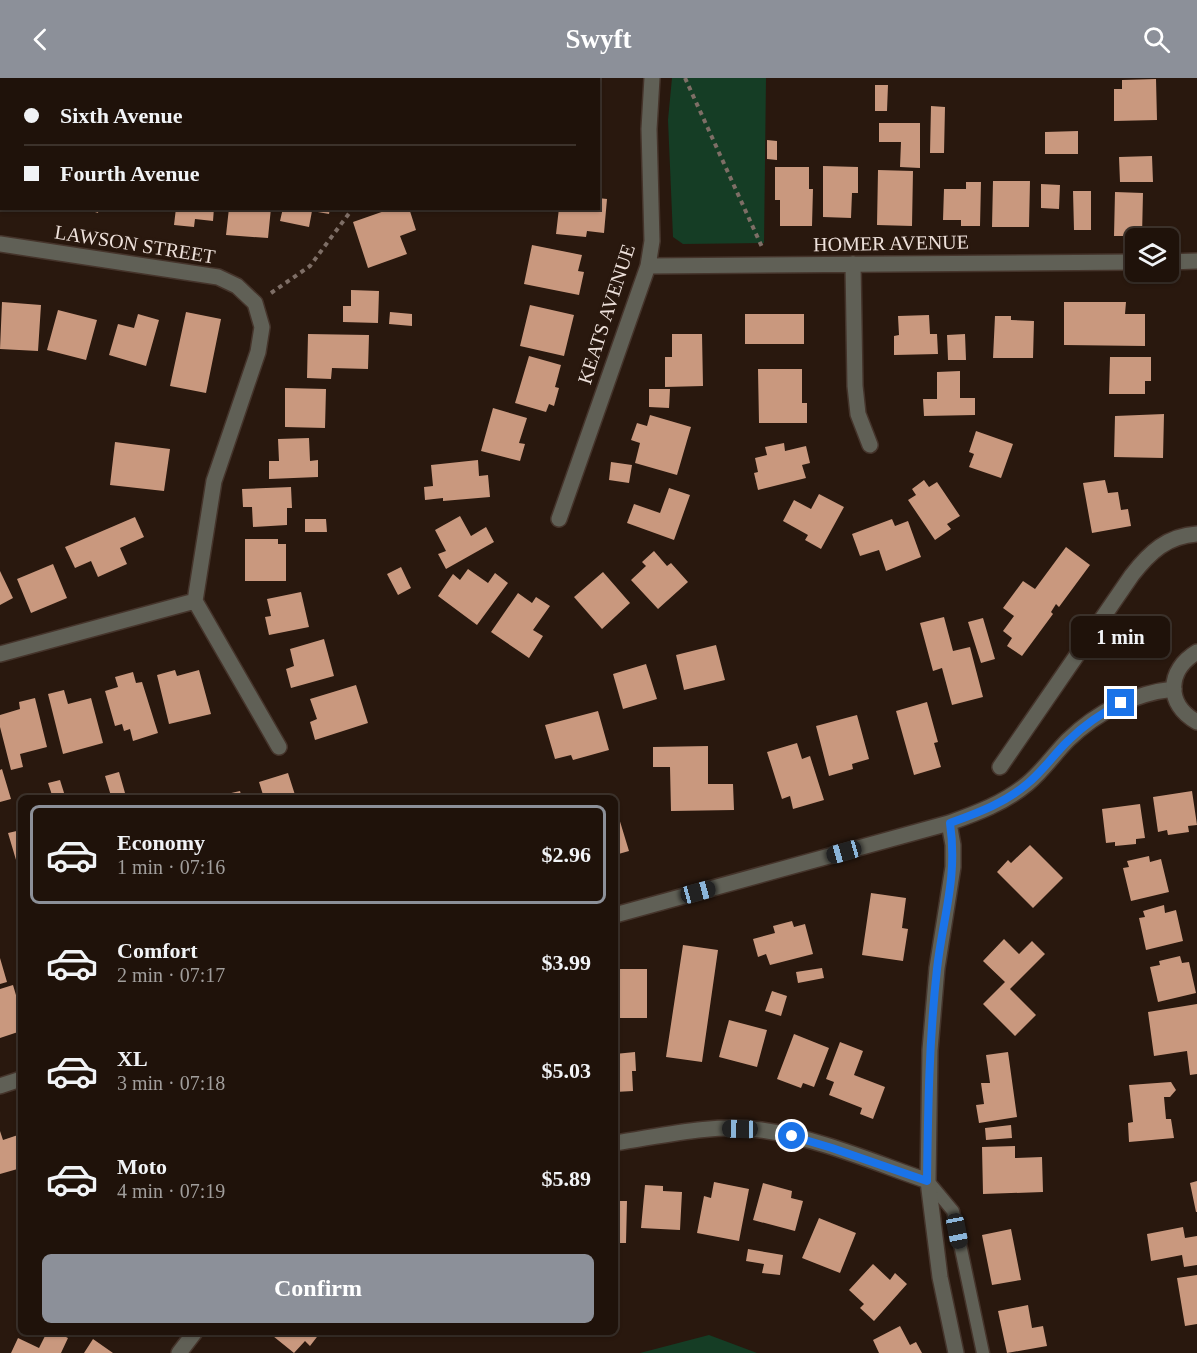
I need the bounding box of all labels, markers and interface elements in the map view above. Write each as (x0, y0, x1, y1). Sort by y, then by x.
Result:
icon: back (24, 23, 57, 56)
icon: search (1140, 23, 1173, 56)
text: Swyft (566, 24, 632, 54)
text: Sixth Avenue (60, 103, 182, 128)
text: Fourth Avenue (60, 161, 200, 186)
street label: LAWSON STREET (53, 220, 217, 268)
map controls (1125, 228, 1179, 282)
button: layers (1125, 228, 1179, 282)
street label: HOMER AVENUE (813, 231, 969, 255)
street label: KEATS AVENUE (573, 241, 639, 387)
callout: 1 min (1072, 616, 1170, 658)
text: 1 min (1096, 626, 1145, 648)
route end (1107, 689, 1134, 716)
icon: car (45, 828, 99, 882)
text: Economy (117, 830, 205, 855)
car (824, 838, 864, 866)
text: $2.96 (542, 842, 591, 867)
text: 1 min · 07:16 (117, 856, 225, 878)
car (678, 879, 718, 905)
icon: car (45, 936, 99, 990)
text: Comfort (117, 938, 198, 963)
text: $3.99 (542, 950, 591, 975)
text: 2 min · 07:17 (117, 964, 225, 986)
icon: car (45, 1044, 99, 1098)
text: XL (117, 1046, 148, 1071)
text: $5.03 (542, 1058, 591, 1083)
text: 3 min · 07:18 (117, 1072, 225, 1094)
car (722, 1120, 758, 1138)
route start (778, 1122, 805, 1149)
icon: car (45, 1152, 99, 1206)
text: Moto (117, 1154, 167, 1179)
text: $5.89 (542, 1166, 591, 1191)
text: 4 min · 07:19 (117, 1180, 225, 1202)
car (945, 1212, 969, 1250)
button: Confirm (42, 1254, 594, 1323)

